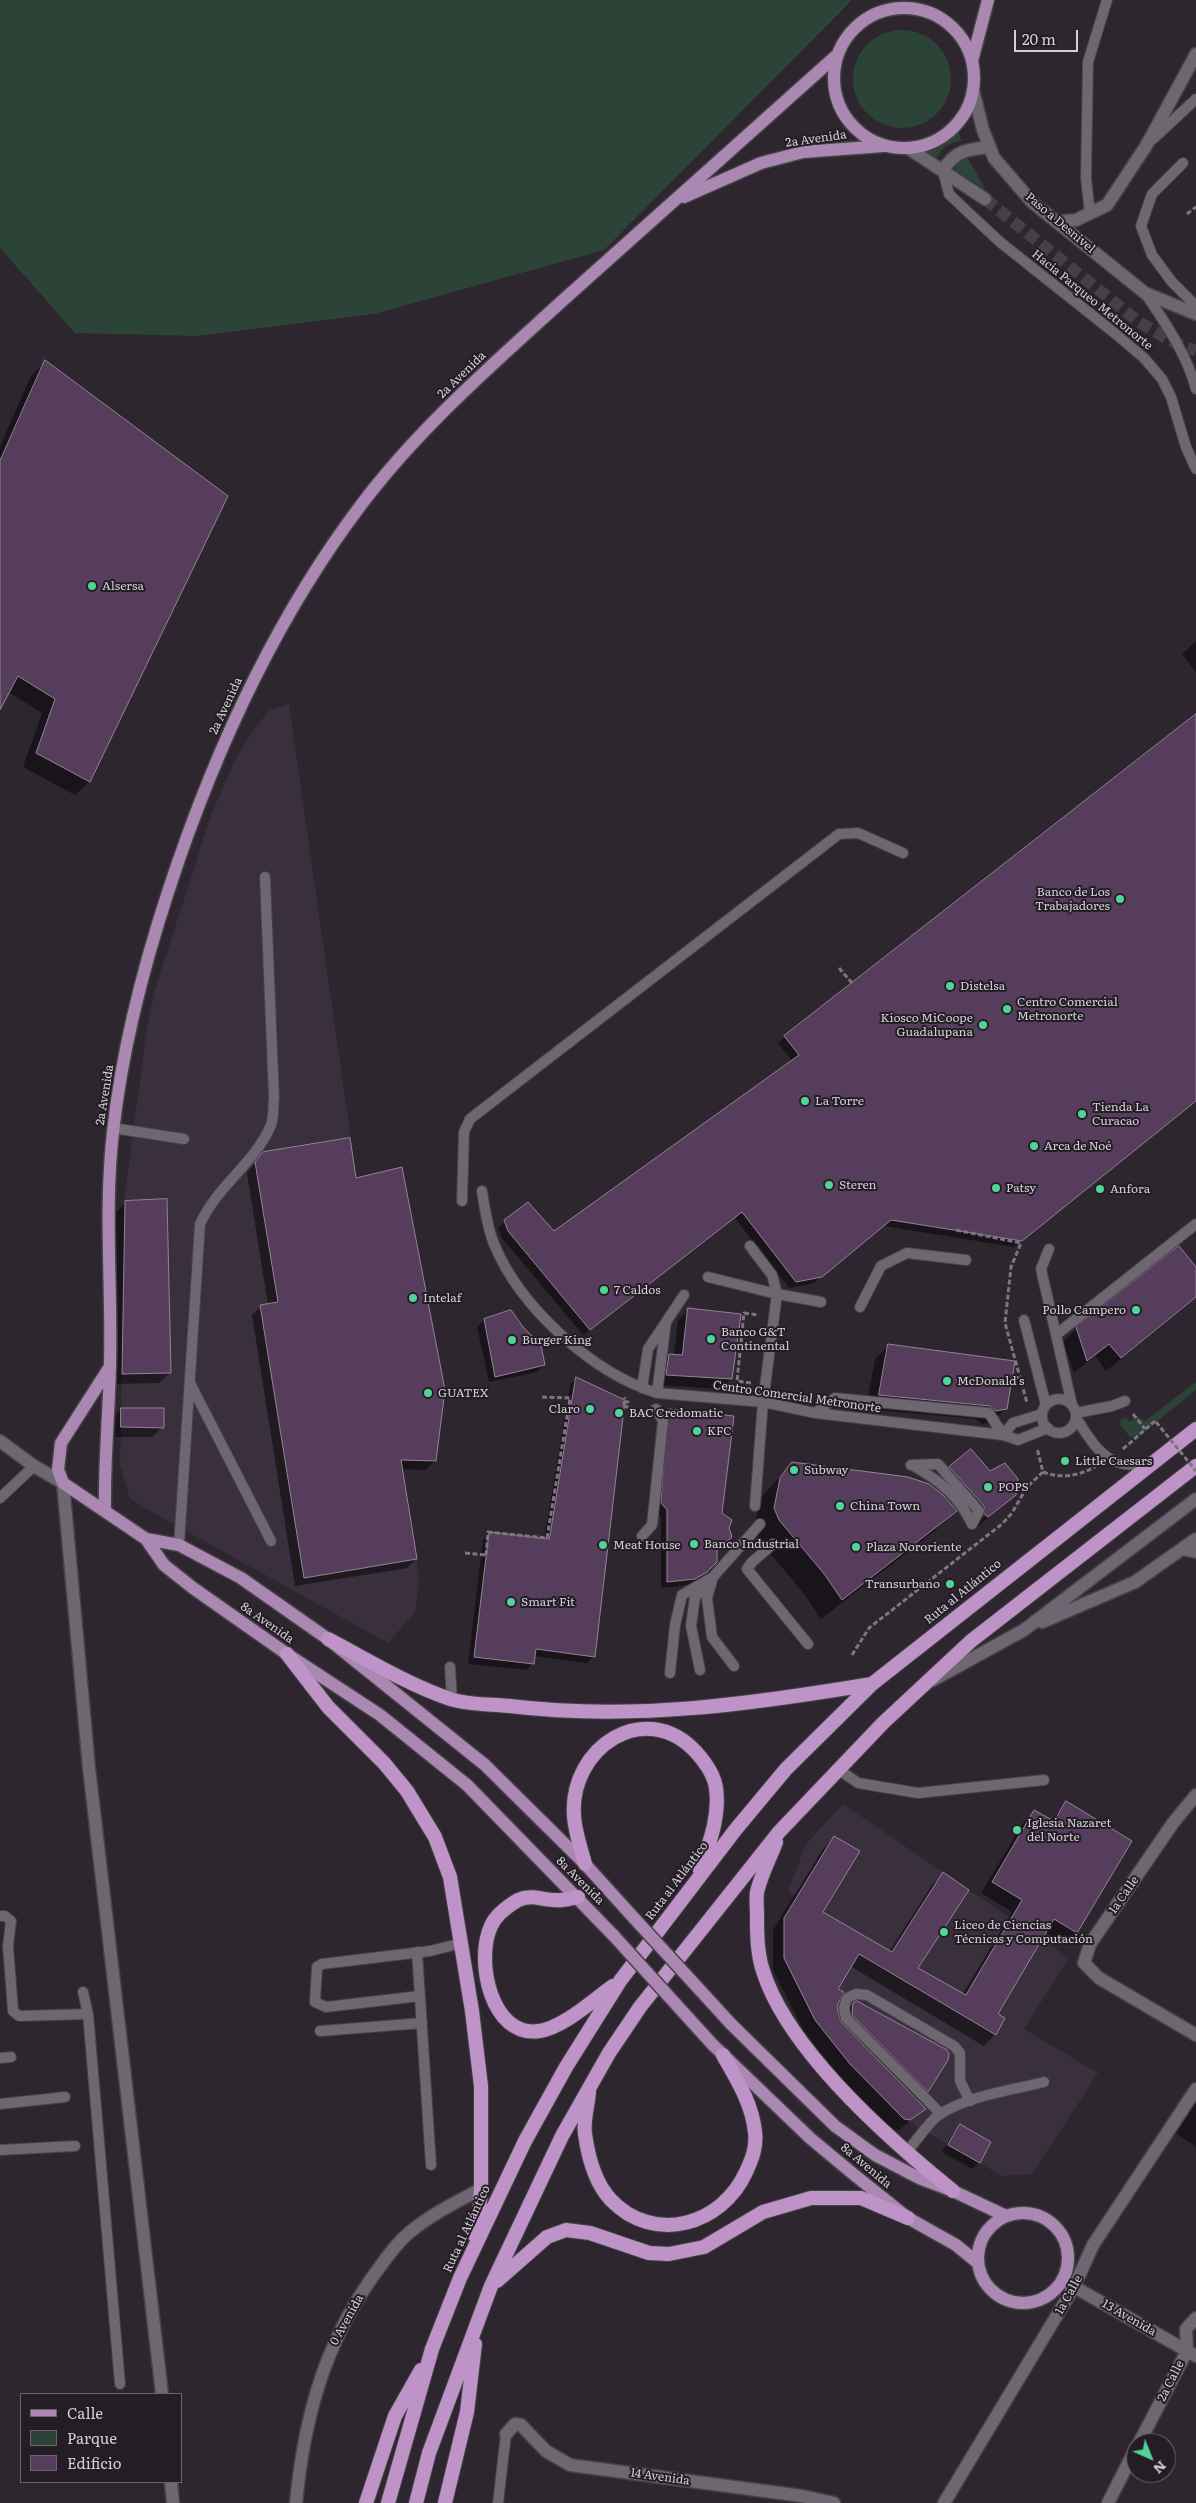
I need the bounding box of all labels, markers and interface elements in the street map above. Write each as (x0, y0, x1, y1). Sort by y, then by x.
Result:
scale bar (1016, 20, 1080, 52)
text: 20 m (1022, 27, 1056, 50)
street label: 2a Avenida (785, 128, 847, 150)
street label: Paso a Desnivel (1022, 190, 1098, 256)
street label: Hacia Parqueo Metronorte (1029, 247, 1155, 353)
street label: 2a Avenida (435, 349, 489, 401)
place label: Alsersa (102, 579, 144, 593)
marker: Alsersa (86, 580, 98, 592)
street label: 2a Avenida (207, 675, 245, 737)
place label: Banco de Los Trabajadores (1035, 885, 1110, 913)
marker: Banco de Los Trabajadores (1114, 893, 1126, 905)
place label: Distelsa (960, 979, 1005, 993)
marker: Distelsa (944, 980, 956, 992)
place label: Centro Comercial Metronorte (1017, 995, 1118, 1023)
marker: Centro Comercial Metronorte (1001, 1003, 1013, 1015)
place label: Kiosco MiCoope Guadalupana (880, 1011, 973, 1039)
marker: Kiosco MiCoope Guadalupana (977, 1019, 989, 1031)
street label: 2a Avenida (93, 1064, 117, 1126)
place label: La Torre (815, 1094, 864, 1108)
marker: La Torre (799, 1095, 811, 1107)
place label: Tienda La Curacao (1092, 1100, 1149, 1128)
marker: Tienda La Curacao (1076, 1108, 1088, 1120)
place label: Arca de Noé (1044, 1139, 1112, 1153)
marker: Arca de Noé (1028, 1140, 1040, 1152)
place label: Steren (839, 1178, 877, 1192)
marker: Steren (823, 1179, 835, 1191)
place label: Patsy (1006, 1181, 1036, 1195)
marker: Patsy (990, 1182, 1002, 1194)
place label: Anfora (1110, 1182, 1150, 1196)
marker: Anfora (1094, 1183, 1106, 1195)
place label: 7 Caldos (614, 1283, 661, 1297)
marker: 7 Caldos (598, 1284, 610, 1296)
place label: Intelaf (423, 1291, 461, 1305)
marker: Intelaf (407, 1292, 419, 1304)
place label: Pollo Campero (1042, 1303, 1126, 1317)
marker: Pollo Campero (1130, 1304, 1142, 1316)
place label: Banco G&T Continental (721, 1325, 790, 1353)
place label: Burger King (522, 1333, 592, 1347)
marker: Banco G&T Continental (705, 1333, 717, 1345)
marker: Burger King (506, 1334, 518, 1346)
place label: McDonald's (957, 1374, 1024, 1388)
marker: McDonald's (941, 1375, 953, 1387)
street label: Centro Comercial Metronorte (712, 1378, 882, 1416)
place label: GUATEX (438, 1386, 488, 1400)
marker: GUATEX (422, 1387, 434, 1399)
place label: Claro (549, 1402, 580, 1416)
marker: Claro (584, 1403, 596, 1415)
place label: BAC Credomatic (629, 1406, 723, 1420)
marker: BAC Credomatic (613, 1407, 625, 1419)
place label: KFC (707, 1424, 732, 1438)
marker: KFC (691, 1425, 703, 1437)
place label: Little Caesars (1075, 1454, 1152, 1468)
marker: Little Caesars (1059, 1455, 1071, 1467)
place label: Subway (804, 1463, 849, 1477)
marker: Subway (788, 1464, 800, 1476)
place label: POPS (998, 1480, 1029, 1494)
marker: POPS (982, 1481, 994, 1493)
place label: China Town (850, 1499, 920, 1513)
marker: China Town (834, 1500, 846, 1512)
place label: Banco Industrial (704, 1537, 799, 1551)
place label: Meat House (613, 1538, 681, 1552)
marker: Banco Industrial (688, 1538, 700, 1550)
marker: Meat House (597, 1539, 609, 1551)
place label: Plaza Nororiente (866, 1540, 962, 1554)
marker: Plaza Nororiente (850, 1541, 862, 1553)
street label: Ruta al Atlántico (922, 1557, 1004, 1627)
place label: Transurbano (865, 1577, 940, 1591)
marker: Transurbano (944, 1578, 956, 1590)
place label: Smart Fit (521, 1595, 575, 1609)
marker: Smart Fit (505, 1596, 517, 1608)
street label: 8a Avenida (238, 1599, 296, 1647)
place label: Iglesia Nazaret del Norte (1027, 1816, 1111, 1844)
marker: Iglesia Nazaret del Norte (1011, 1824, 1023, 1836)
street label: Ruta al Atlántico (643, 1839, 711, 1923)
street label: 8a Avenida (553, 1854, 607, 1908)
street label: 1a Calle (1106, 1873, 1142, 1917)
place label: Liceo de Ciencias Técnicas y Computación (954, 1918, 1093, 1946)
marker: Liceo de Ciencias Técnicas y Computación (938, 1926, 950, 1938)
street label: 8a Avenida (838, 2141, 894, 2191)
street label: Ruta al Atlántico (440, 2183, 494, 2275)
street label: 1a Calle (1052, 2273, 1086, 2317)
street label: 0 Avenida (327, 2292, 367, 2348)
street label: 13 Avenida (1099, 2297, 1159, 2339)
street label: 2a Calle (1155, 2358, 1187, 2404)
legend (20, 2393, 182, 2483)
text: Calle (67, 2401, 103, 2424)
text: Parque (67, 2426, 117, 2449)
north arrow (1126, 2433, 1176, 2483)
text: Edificio (67, 2451, 122, 2474)
text: N (1150, 2457, 1172, 2479)
street label: 14 Avenida (629, 2466, 691, 2488)

